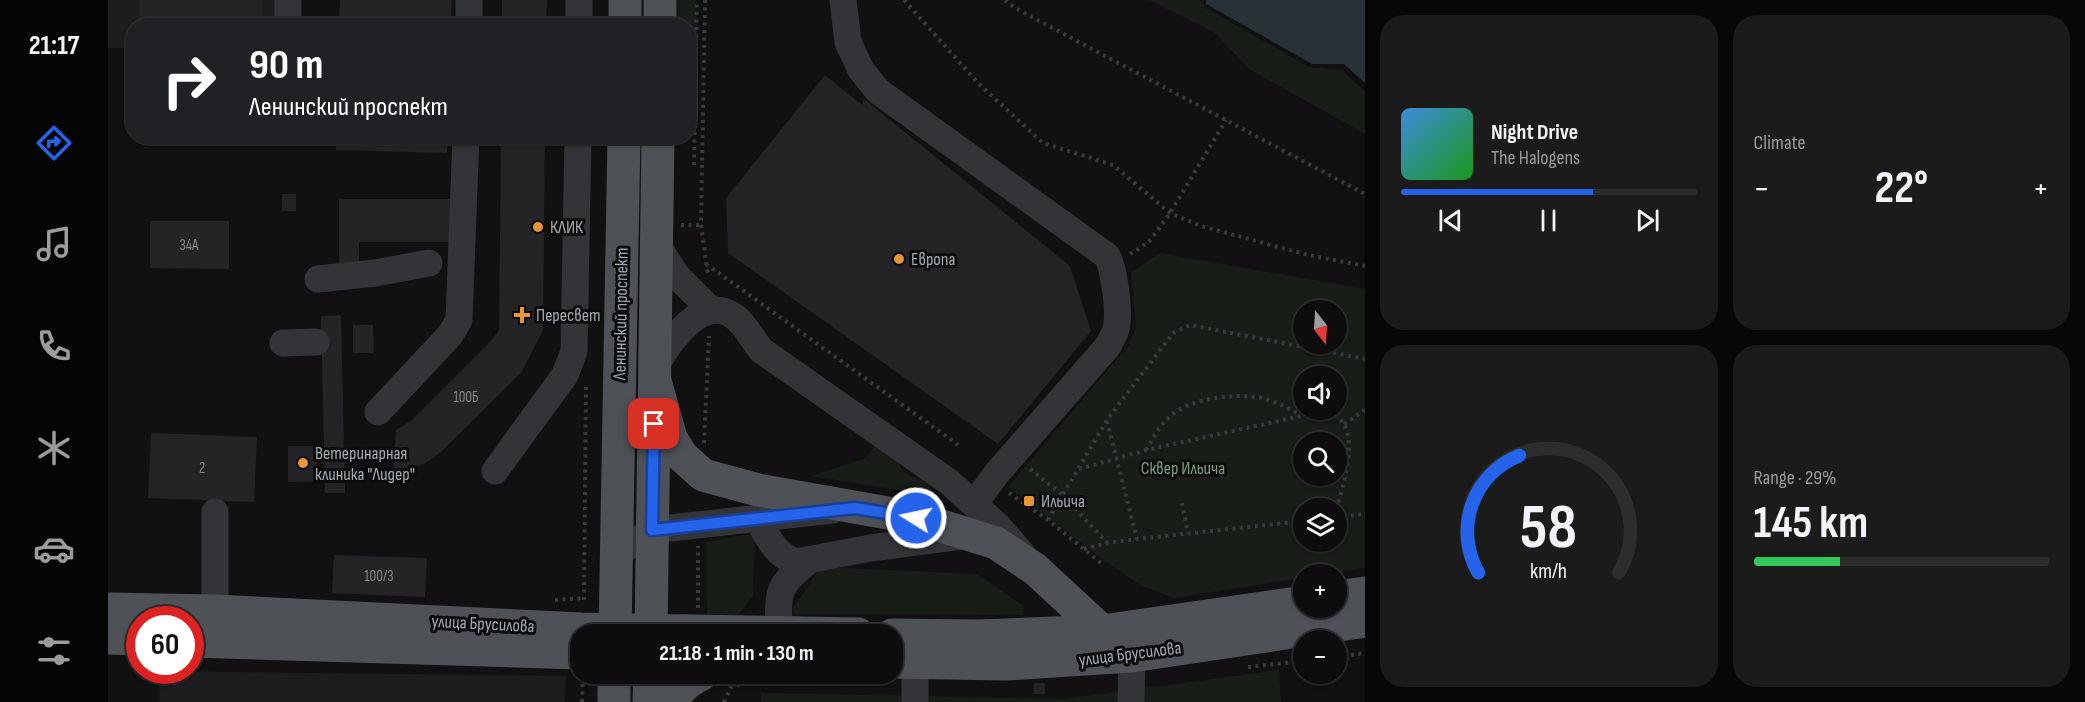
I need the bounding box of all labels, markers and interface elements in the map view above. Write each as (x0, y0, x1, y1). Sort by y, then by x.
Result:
text: 21:17 (29, 30, 79, 62)
text: 90 m (249, 40, 323, 91)
icon: right (150, 42, 228, 120)
text: Ленинский проспект (249, 91, 448, 123)
text: Night Drive (1491, 119, 1578, 146)
icon: directions (33, 122, 75, 164)
text: Climate (1754, 131, 1806, 155)
text: The Halogens (1491, 146, 1580, 170)
text: 22° (1874, 161, 1928, 216)
text: − (1754, 169, 1770, 209)
text: + (2033, 169, 2049, 209)
icon: previous (1434, 204, 1467, 237)
icon: pause (1532, 204, 1565, 237)
icon: next (1631, 204, 1664, 237)
place label: КЛИК (550, 217, 584, 238)
marker: КЛИК (531, 220, 545, 234)
icon: music (33, 223, 75, 265)
house number: 34А (179, 236, 199, 255)
street label: Ленинский проспект (609, 248, 633, 381)
place label: Европа (911, 249, 956, 270)
marker: Европа (892, 252, 906, 266)
north arrow (1293, 300, 1347, 354)
map controls (1293, 300, 1347, 684)
place label: Пересвет (536, 305, 601, 326)
marker: Пересвет (513, 306, 531, 324)
icon: phone (33, 325, 75, 367)
button: sound (1293, 366, 1347, 420)
house number: 100Б (453, 388, 479, 407)
pin (628, 398, 679, 449)
icon: arrive (637, 407, 670, 440)
icon: climate (33, 427, 75, 469)
button: search (1293, 432, 1347, 486)
place label: Ветеринарная клиника "Лидер" (315, 443, 415, 485)
marker: Ветеринарная клиника "Лидер" (296, 456, 310, 470)
park label: Сквер Ильича (1141, 458, 1225, 479)
house number: 2 (199, 459, 205, 478)
text: Range · 29% (1754, 466, 1837, 490)
position arrow (884, 486, 948, 550)
place label: Ильича (1041, 491, 1085, 512)
text: 58 (1520, 491, 1577, 566)
marker: Ильича (1022, 494, 1036, 508)
text: 145 km (1754, 496, 1868, 551)
button: layers (1293, 498, 1347, 552)
icon: car (33, 528, 75, 570)
text: km/h (1530, 559, 1567, 584)
button: + (1293, 564, 1347, 618)
house number: 100/3 (364, 567, 394, 586)
speed limit sign: 60 (126, 606, 204, 684)
street label: улица Брусилова (431, 611, 535, 637)
icon: filters (33, 630, 75, 672)
button: − (1293, 630, 1347, 684)
street label: улица Брусилова (1078, 637, 1182, 671)
text: 21:18 · 1 min · 130 m (659, 640, 814, 667)

